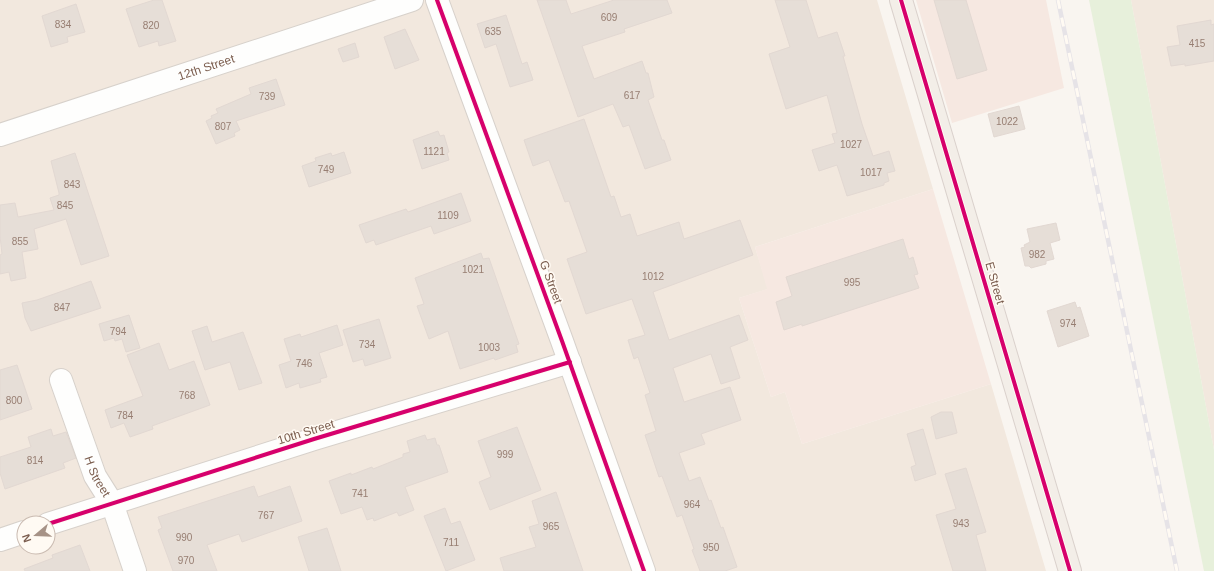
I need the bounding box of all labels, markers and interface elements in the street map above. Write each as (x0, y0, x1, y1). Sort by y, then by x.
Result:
house number: 609 (601, 12, 618, 23)
house number: 834 (55, 19, 72, 30)
house number: 820 (143, 20, 160, 31)
house number: 635 (485, 26, 502, 37)
house number: 415 (1189, 38, 1206, 49)
street label: 12th Street (176, 51, 237, 83)
house number: 617 (624, 90, 641, 101)
house number: 739 (259, 91, 276, 102)
house number: 1022 (996, 116, 1019, 127)
house number: 807 (215, 121, 232, 132)
house number: 1027 (840, 139, 863, 150)
house number: 1121 (423, 146, 445, 157)
house number: 749 (318, 164, 335, 175)
house number: 1017 (860, 167, 883, 178)
house number: 843 (64, 179, 81, 190)
house number: 845 (57, 200, 74, 211)
house number: 1109 (437, 210, 459, 221)
house number: 855 (12, 236, 29, 247)
house number: 982 (1029, 249, 1046, 260)
street label: G Street (537, 259, 565, 306)
street label: E Street (982, 260, 1008, 306)
house number: 1021 (462, 264, 485, 275)
house number: 1012 (642, 271, 665, 282)
house number: 995 (844, 277, 861, 288)
house number: 847 (54, 302, 71, 313)
house number: 974 (1060, 318, 1077, 329)
house number: 794 (110, 326, 127, 337)
house number: 734 (359, 339, 376, 350)
house number: 1003 (478, 342, 501, 353)
house number: 746 (296, 358, 313, 369)
house number: 768 (179, 390, 196, 401)
house number: 800 (6, 395, 23, 406)
house number: 784 (117, 410, 134, 421)
street label: 10th Street (276, 417, 337, 447)
house number: 999 (497, 449, 514, 460)
street label: H Street (81, 454, 114, 500)
house number: 814 (27, 455, 44, 466)
house number: 741 (352, 488, 369, 499)
house number: 964 (684, 499, 701, 510)
house number: 767 (258, 510, 275, 521)
north arrow (16, 515, 56, 555)
house number: 943 (953, 518, 970, 529)
house number: 965 (543, 521, 560, 532)
text: N (20, 532, 34, 544)
house number: 990 (176, 532, 193, 543)
house number: 711 (443, 537, 459, 548)
house number: 950 (703, 542, 720, 553)
house number: 970 (178, 555, 195, 566)

